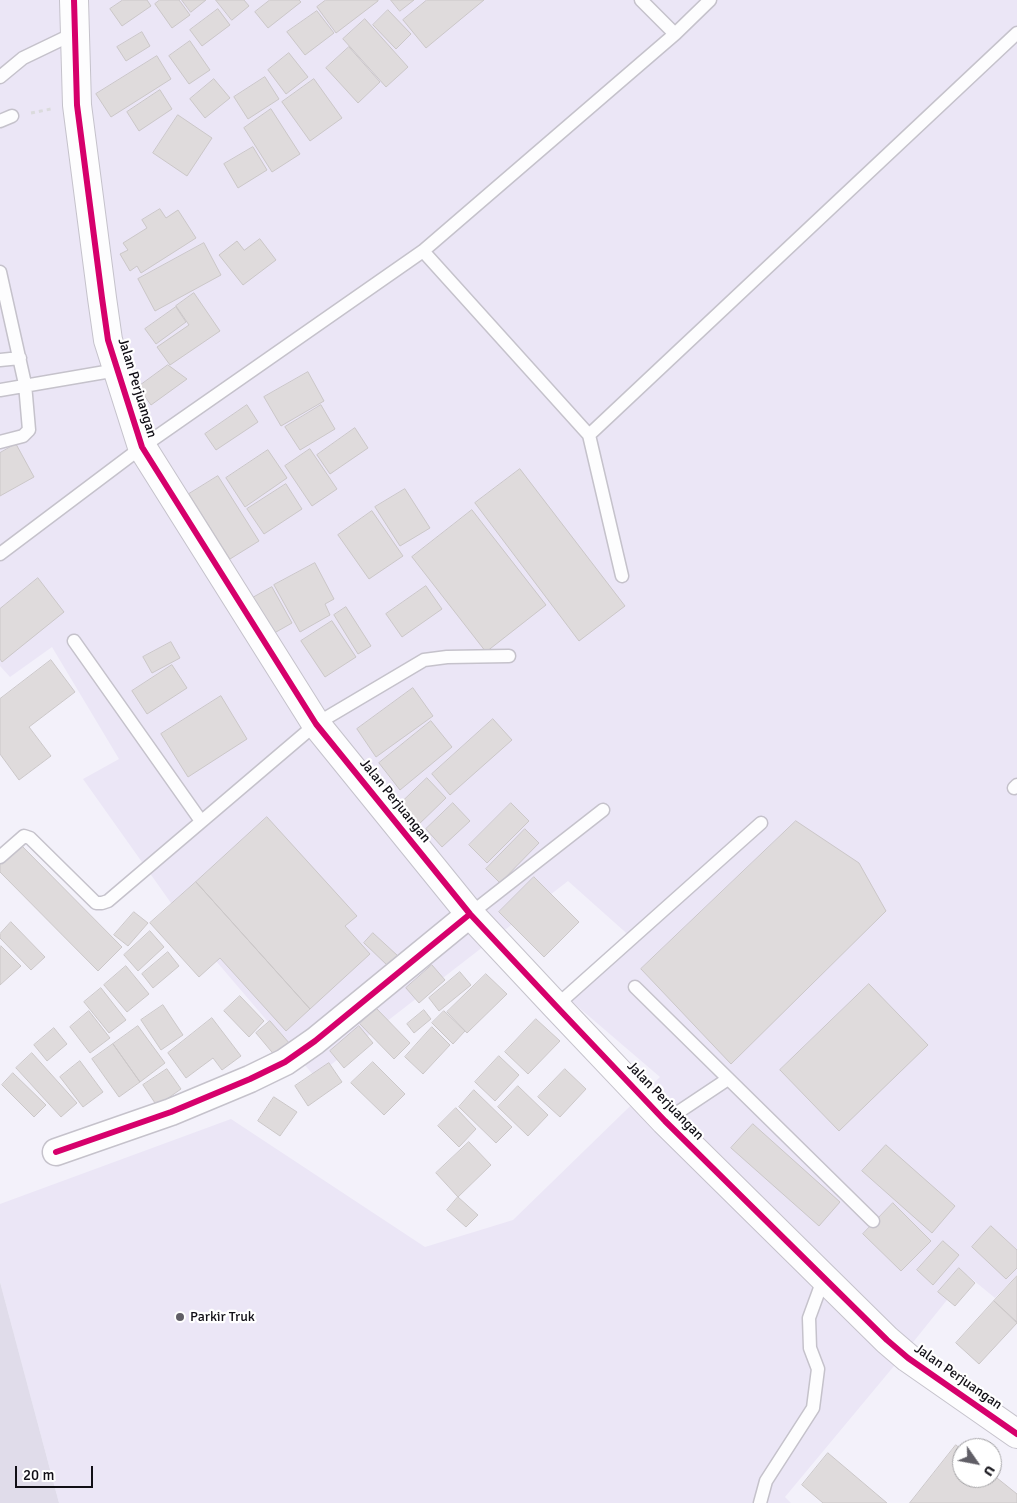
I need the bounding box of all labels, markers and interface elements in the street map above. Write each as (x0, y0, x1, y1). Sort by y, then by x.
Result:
street label: Jalan Perjuangan (114, 336, 160, 440)
street label: Jalan Perjuangan (356, 756, 434, 846)
street label: Jalan Perjuangan (623, 1058, 707, 1144)
place label: Parkir Truk (190, 1309, 255, 1325)
marker: Parkir Truk (174, 1311, 186, 1323)
street label: Jalan Perjuangan (911, 1340, 1005, 1414)
north arrow (952, 1438, 1002, 1488)
scale bar (18, 1456, 95, 1488)
text: U (979, 1462, 999, 1479)
text: 20 m (23, 1466, 54, 1484)

